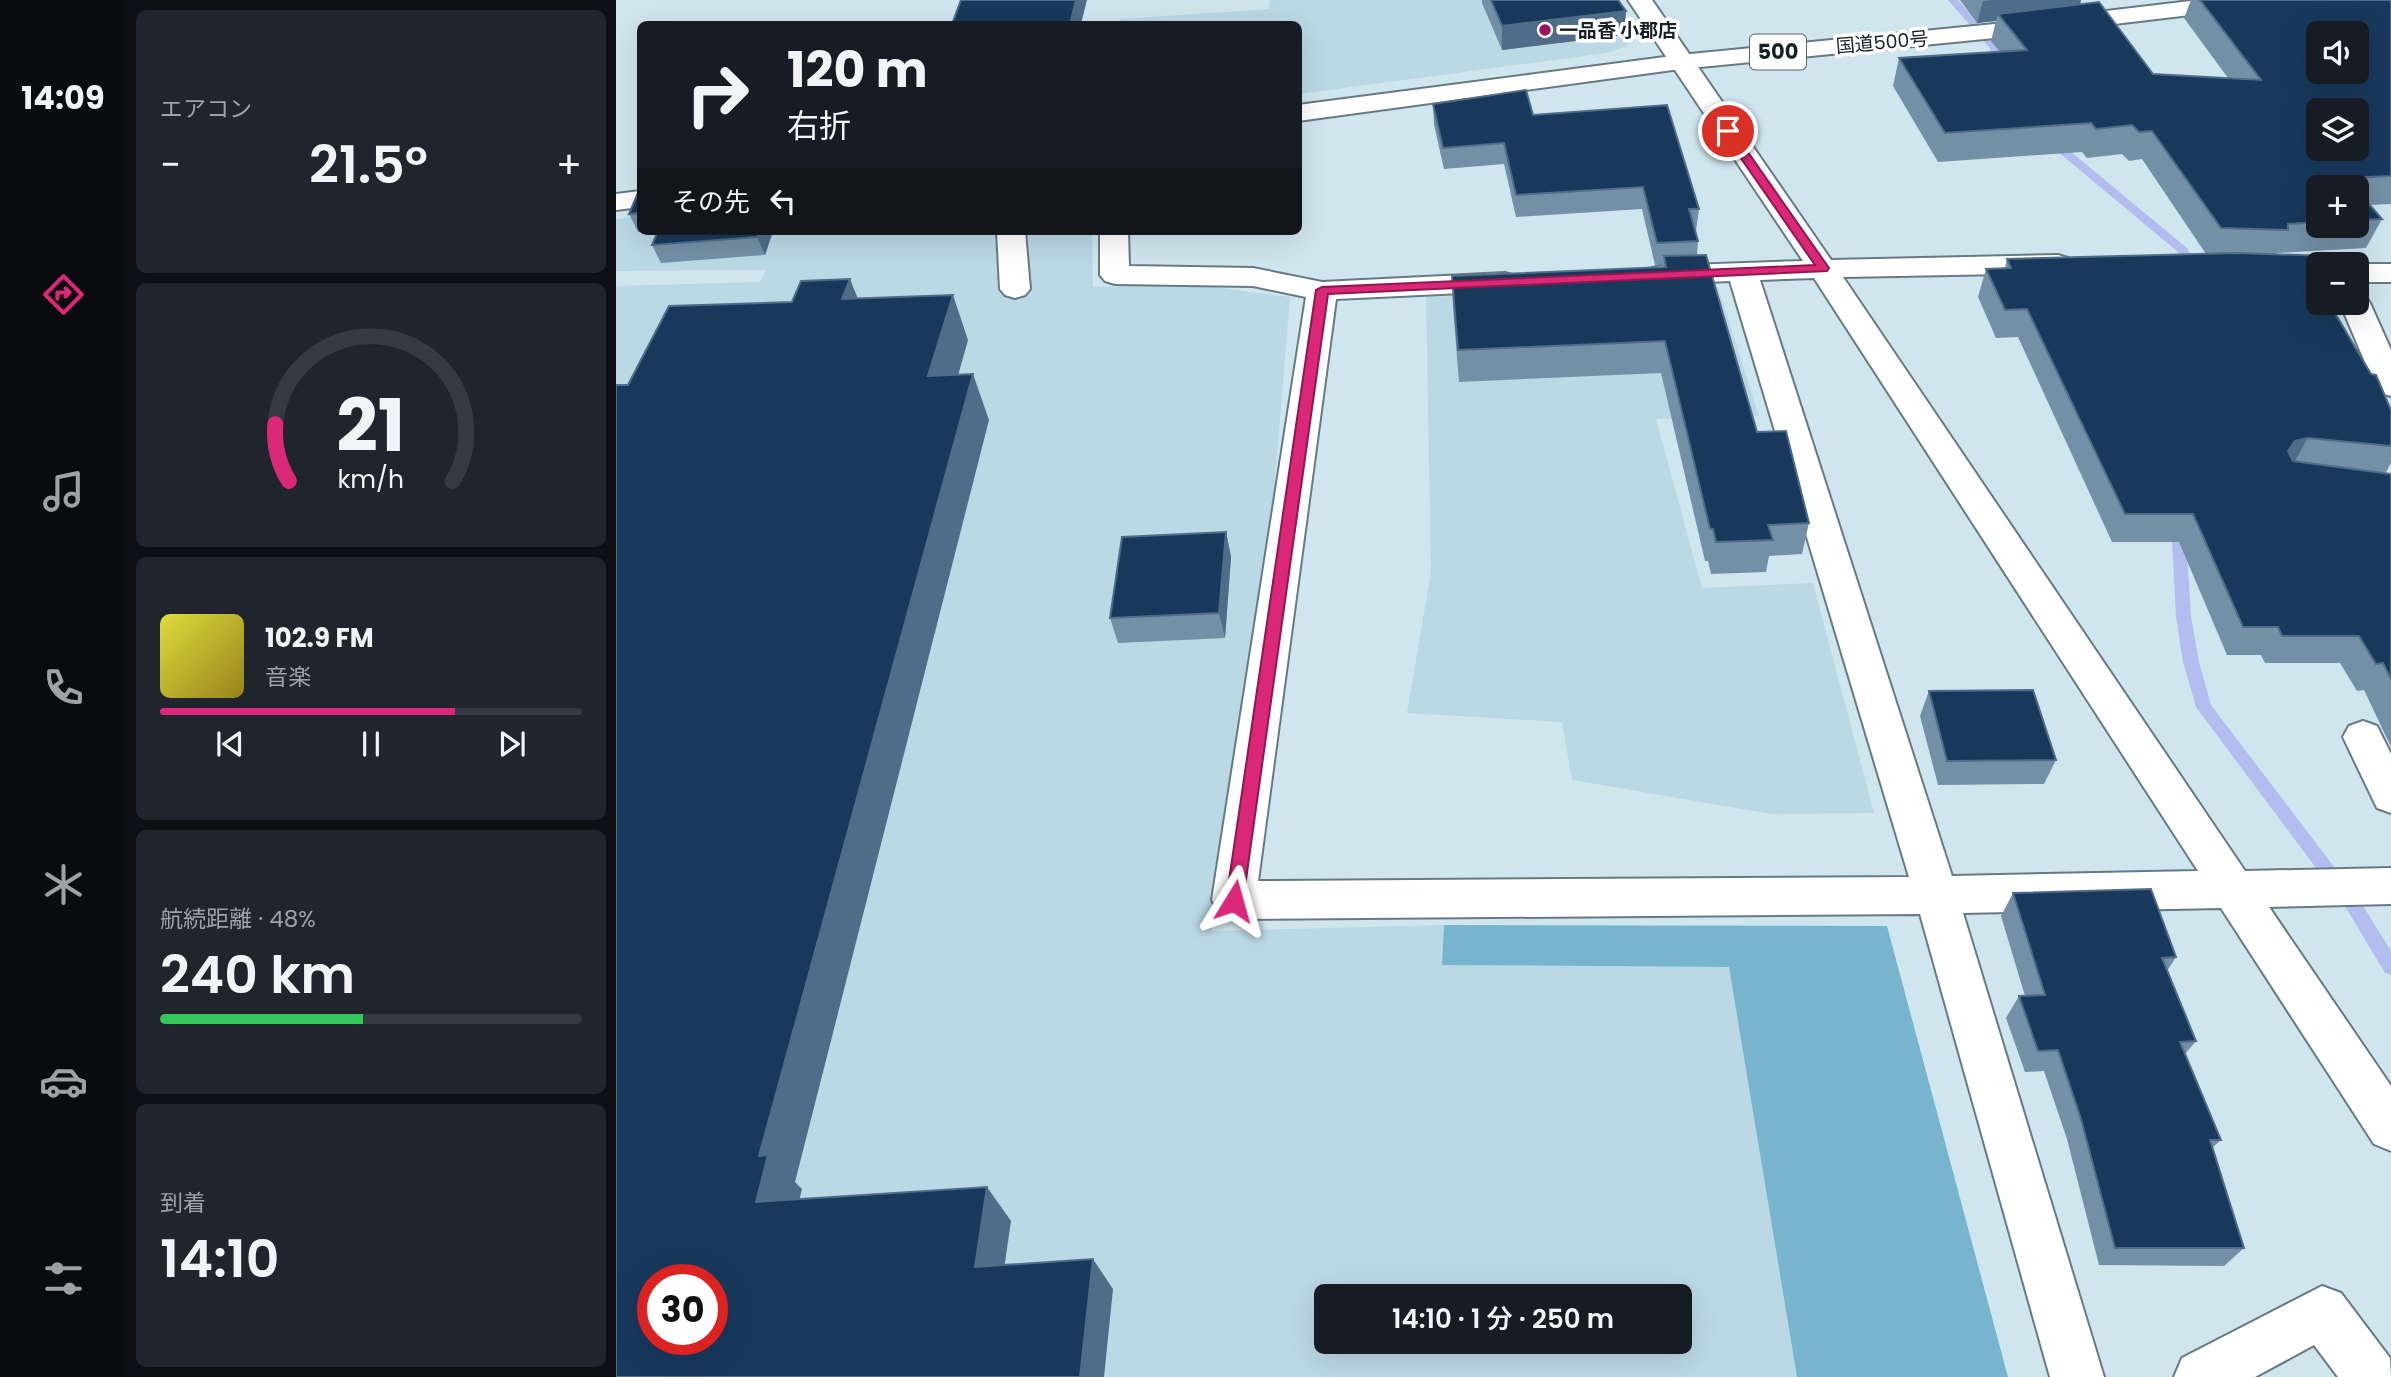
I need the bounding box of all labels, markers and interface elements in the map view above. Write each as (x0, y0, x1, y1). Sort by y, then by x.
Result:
place label: 一品香 小郡店 (1559, 17, 1677, 44)
map controls (2306, 21, 2369, 315)
button: sound (2306, 21, 2369, 84)
marker: 一品香 小郡店 (1537, 22, 1553, 38)
street label: 国道500号 (1835, 25, 1929, 60)
road number: 500 (1750, 34, 1806, 70)
text: 120 m (787, 36, 928, 104)
icon: right (672, 49, 763, 140)
text: 14:09 (21, 75, 105, 120)
text: エアコン (160, 93, 252, 125)
button: layers (2306, 98, 2369, 161)
pin (1698, 101, 1758, 161)
text: 右折 (787, 103, 851, 148)
icon: arrive (1709, 112, 1747, 150)
text: 21.5° (309, 128, 428, 201)
text: − (160, 138, 181, 191)
text: + (556, 138, 582, 191)
button: + (2306, 175, 2369, 238)
icon: left (764, 182, 802, 220)
text: その先 (672, 184, 750, 220)
button: − (2306, 252, 2369, 315)
icon: directions (39, 270, 88, 319)
text: 21 (337, 376, 405, 477)
text: km/h (338, 462, 404, 497)
icon: music (39, 467, 88, 516)
text: 102.9 FM (265, 620, 374, 656)
text: 音楽 (265, 661, 311, 693)
icon: phone (39, 663, 88, 712)
icon: previous (211, 725, 249, 763)
icon: pause (352, 725, 390, 763)
icon: next (493, 725, 531, 763)
icon: climate (39, 860, 88, 909)
position arrow (1197, 864, 1271, 938)
text: 航続距離 · 48% (160, 903, 316, 935)
text: 240 km (160, 938, 355, 1011)
icon: car (39, 1057, 88, 1106)
text: 到着 (160, 1187, 206, 1219)
text: 14:10 (160, 1222, 279, 1295)
icon: filters (39, 1254, 88, 1303)
speed limit sign: 30 (637, 1264, 728, 1355)
text: 14:10 · 1 分 · 250 m (1392, 1301, 1614, 1337)

